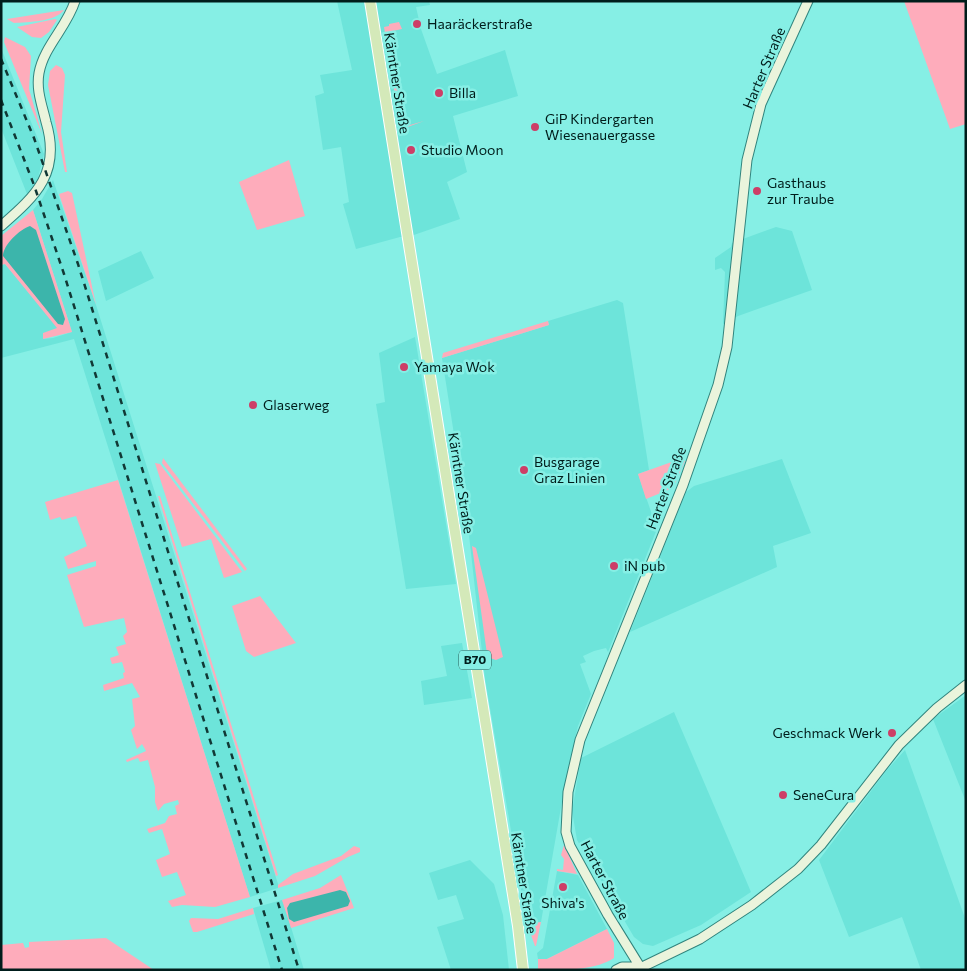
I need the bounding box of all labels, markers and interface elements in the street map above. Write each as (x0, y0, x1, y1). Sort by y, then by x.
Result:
place label: Haaräckerstraße (427, 15, 533, 32)
marker: Haaräckerstraße (411, 18, 423, 30)
street label: Harter Straße (739, 24, 788, 111)
street label: Kärntner Straße (381, 31, 414, 135)
place label: Billa (449, 84, 476, 101)
marker: Billa (433, 87, 445, 99)
place label: GiP Kindergarten Wiesenauergasse (545, 110, 655, 143)
marker: GiP Kindergarten Wiesenauergasse (529, 121, 541, 133)
place label: Studio Moon (421, 141, 503, 158)
marker: Studio Moon (405, 144, 417, 156)
place label: Gasthaus zur Traube (767, 174, 834, 207)
marker: Gasthaus zur Traube (751, 185, 763, 197)
place label: Yamaya Wok (414, 358, 495, 375)
marker: Yamaya Wok (398, 361, 410, 373)
place label: Glaserweg (263, 396, 330, 413)
marker: Glaserweg (247, 399, 259, 411)
street label: Kärntner Straße (445, 431, 478, 535)
street label: Harter Straße (642, 444, 689, 532)
place label: Busgarage Graz Linien (534, 453, 605, 486)
marker: Busgarage Graz Linien (518, 464, 530, 476)
place label: iN pub (624, 557, 665, 574)
marker: iN pub (608, 560, 620, 572)
road number: B70 (459, 650, 491, 670)
place label: Geschmack Werk (772, 724, 882, 741)
marker: Geschmack Werk (886, 727, 898, 739)
place label: SeneCura (793, 786, 854, 803)
marker: SeneCura (777, 789, 789, 801)
street label: Kärntner Straße (508, 831, 541, 935)
street label: Harter Straße (577, 837, 633, 922)
marker: Shiva's (557, 881, 569, 893)
place label: Shiva's (541, 894, 585, 911)

